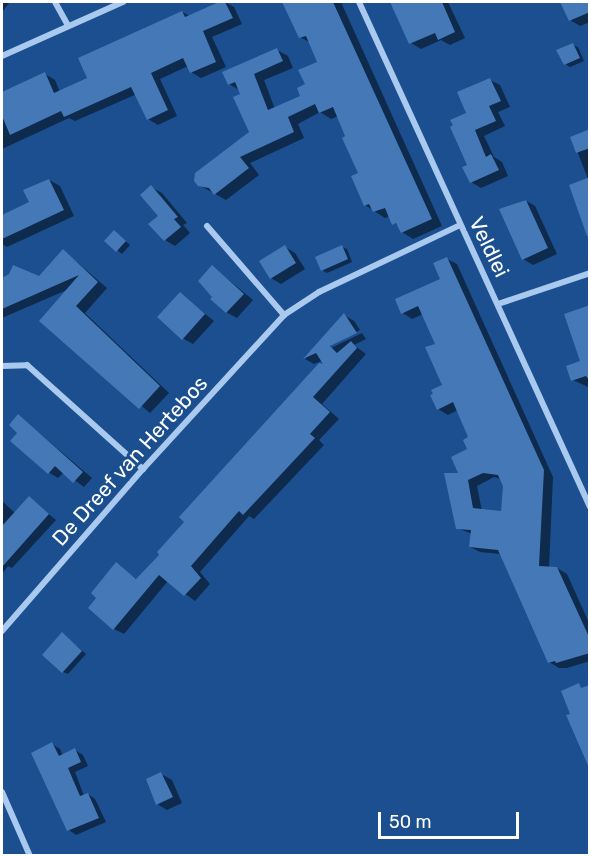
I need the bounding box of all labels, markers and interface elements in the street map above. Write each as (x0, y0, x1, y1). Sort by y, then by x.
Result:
street label: Veldlei (464, 213, 514, 281)
street label: De Dreef van Hertebos (47, 370, 213, 552)
scale bar (381, 800, 522, 838)
text: 50 m (389, 811, 432, 833)

